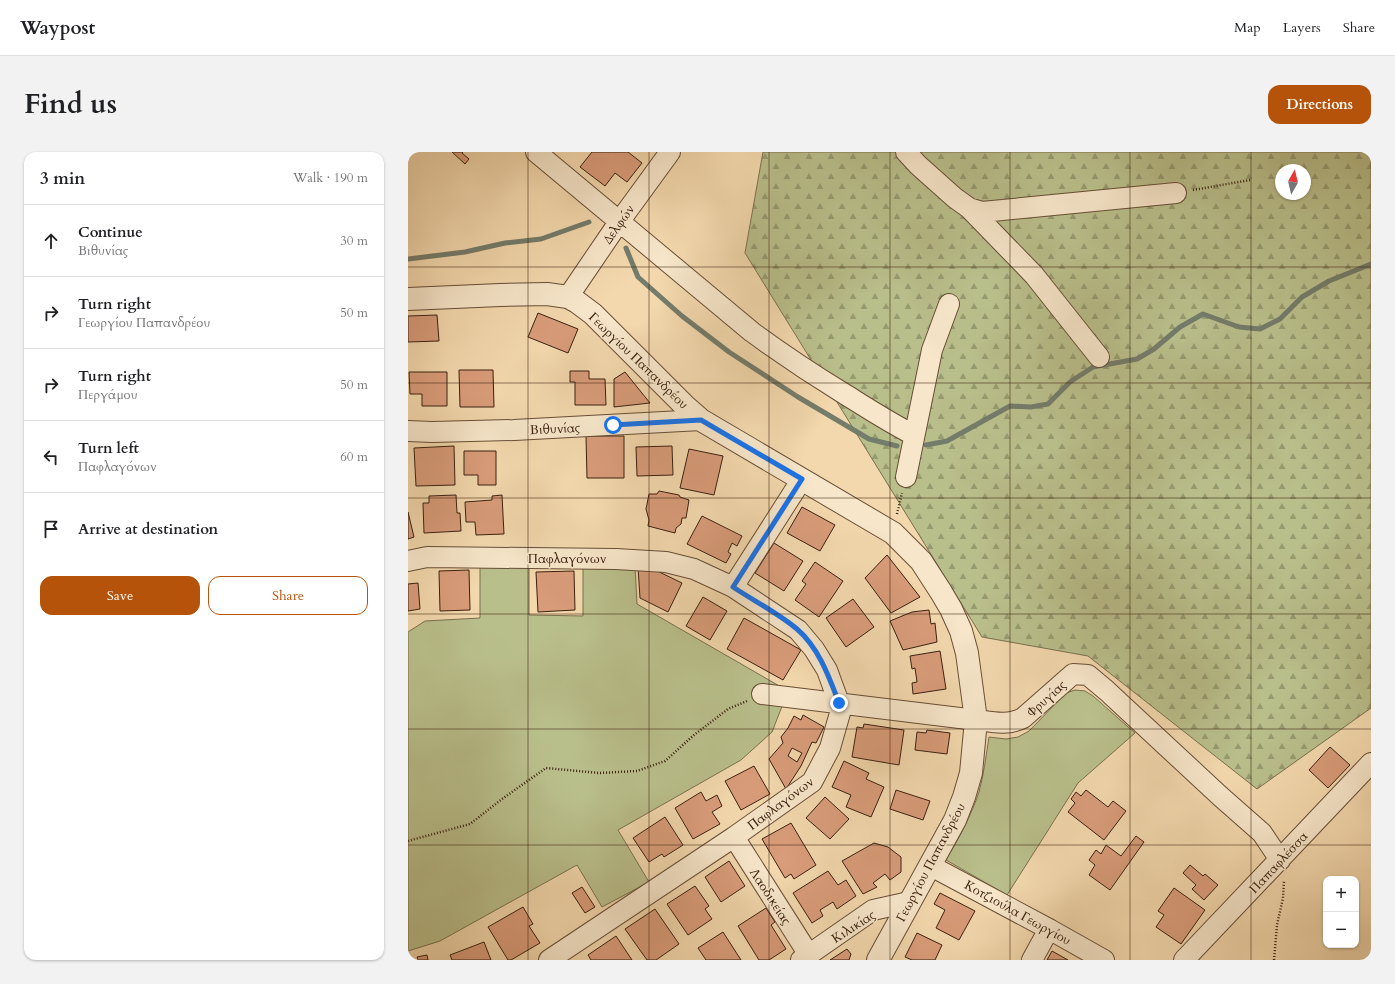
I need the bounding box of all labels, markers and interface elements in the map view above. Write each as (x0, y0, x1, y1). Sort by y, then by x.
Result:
text: Waypost (20, 15, 95, 41)
text: Map (1234, 18, 1261, 37)
text: Layers (1283, 18, 1321, 37)
text: Share (1343, 18, 1375, 37)
text: Find us (24, 85, 117, 123)
button: Directions (1268, 85, 1371, 124)
north arrow (1275, 164, 1311, 200)
text: 3 min (40, 167, 85, 190)
text: Walk · 190 m (293, 169, 368, 187)
street label: Δελφών (599, 201, 639, 248)
text: Continue (78, 222, 143, 242)
icon: ahead (40, 230, 62, 252)
text: 30 m (340, 232, 368, 250)
text: Βιθυνίας (78, 242, 128, 260)
text: Turn right (78, 294, 151, 314)
icon: right (40, 302, 62, 324)
text: 50 m (340, 304, 368, 322)
street label: Γεωργίου Παπανδρέου (585, 308, 692, 413)
text: Γεωργίου Παπανδρέου (78, 314, 210, 332)
text: Turn right (78, 366, 151, 386)
icon: right (40, 374, 62, 396)
text: 50 m (340, 376, 368, 394)
text: Περγάμου (78, 386, 137, 404)
route start (604, 416, 622, 434)
street label: Βιθυνίας (529, 419, 581, 439)
text: Turn left (78, 438, 139, 458)
icon: left (40, 446, 62, 468)
text: 60 m (340, 448, 368, 466)
text: Παφλαγόνων (78, 458, 156, 476)
icon: arrive (40, 518, 62, 540)
text: Arrive at destination (78, 519, 218, 539)
street label: Παφλαγόνων (528, 550, 606, 568)
button: Save (40, 576, 200, 615)
button: Share (208, 576, 368, 615)
street label: Φρυγίας (1023, 676, 1071, 721)
route end (830, 694, 848, 712)
street label: Παφλαγόνων (744, 773, 817, 835)
street label: Γεωργίου Παπανδρέου (892, 800, 970, 925)
street label: Παπαφλέσσα (1245, 828, 1312, 898)
street label: Λαοδικείας (745, 865, 795, 929)
street label: Κοτζιούλα Γεωργίου (961, 876, 1074, 950)
map controls (1323, 876, 1359, 948)
button: + (1323, 876, 1359, 912)
street label: Κιλικίας (828, 906, 879, 948)
button: − (1323, 912, 1359, 948)

